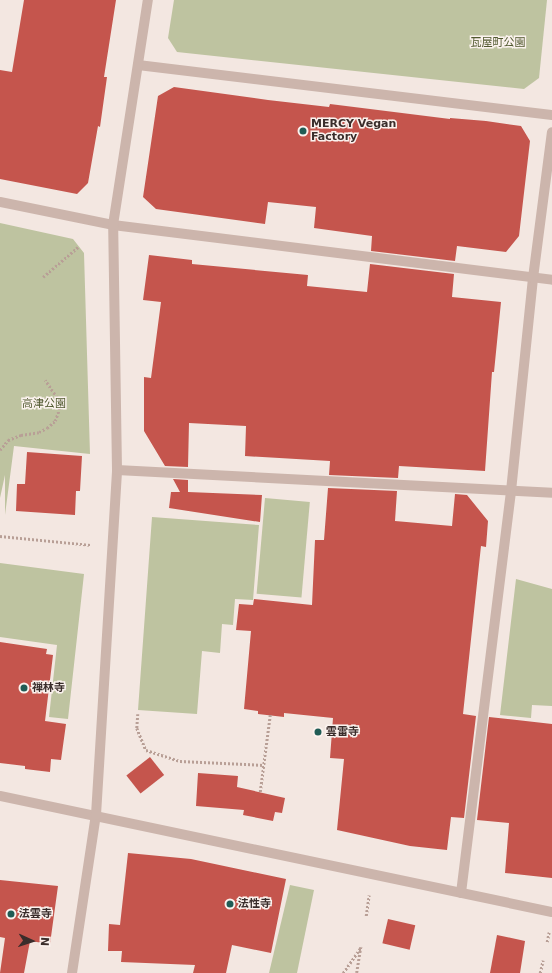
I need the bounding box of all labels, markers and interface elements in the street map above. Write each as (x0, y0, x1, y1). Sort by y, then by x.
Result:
park label: 瓦屋町公園 (471, 36, 525, 50)
place label: MERCY Vegan Factory (311, 118, 396, 144)
marker: MERCY Vegan Factory (298, 126, 308, 136)
park label: 高津公園 (22, 397, 66, 411)
place label: 禅林寺 (32, 681, 65, 695)
marker: 禅林寺 (19, 683, 29, 693)
place label: 雲雷寺 (326, 725, 359, 739)
marker: 雲雷寺 (313, 727, 323, 737)
place label: 法性寺 (238, 897, 271, 911)
marker: 法性寺 (225, 899, 235, 909)
place label: 法雲寺 (19, 907, 52, 921)
marker: 法雲寺 (6, 909, 16, 919)
north arrow (12, 921, 52, 961)
text: N (38, 937, 51, 947)

